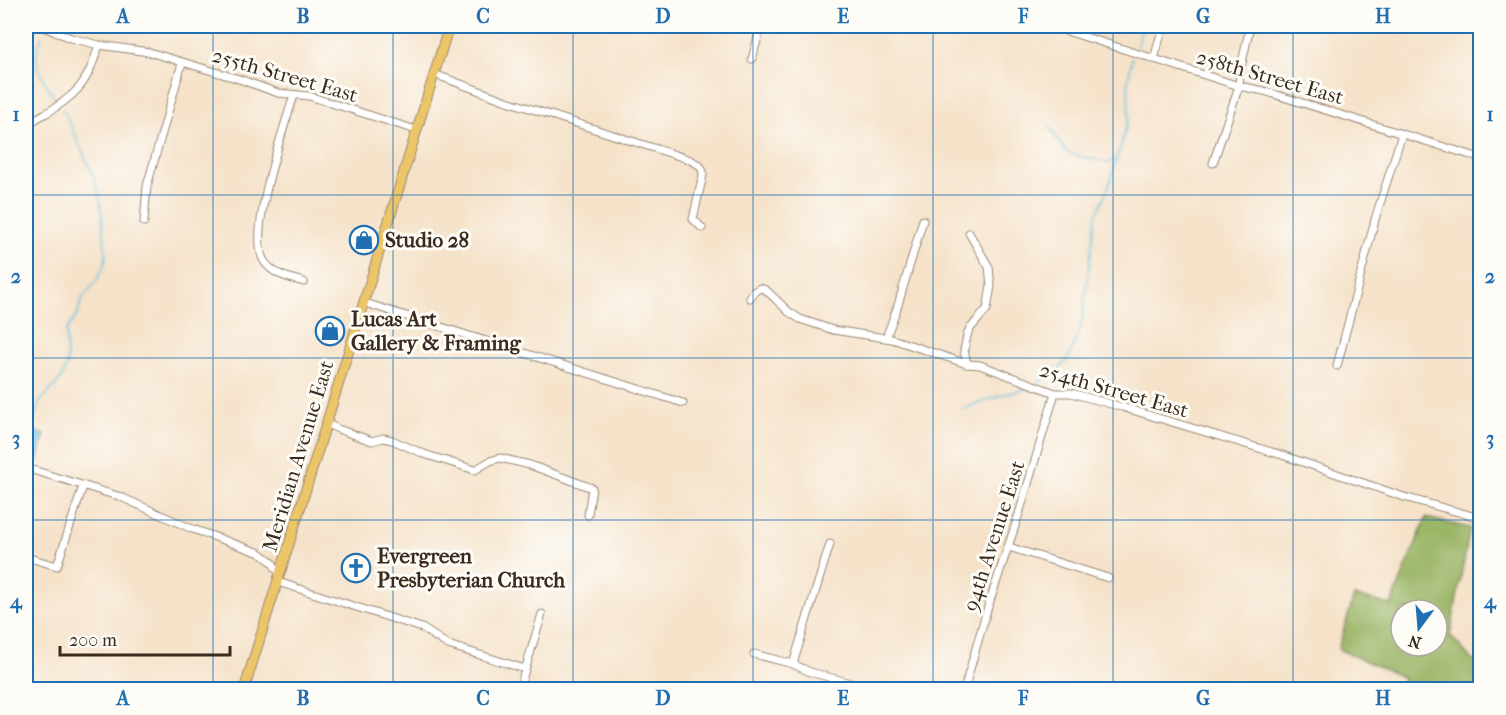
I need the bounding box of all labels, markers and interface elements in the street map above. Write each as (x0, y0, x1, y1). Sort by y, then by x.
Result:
text: A (115, 5, 131, 28)
text: B (296, 5, 310, 28)
text: C (476, 5, 490, 28)
text: D (655, 5, 671, 28)
text: E (837, 5, 849, 28)
text: F (1017, 5, 1029, 28)
text: G (1196, 5, 1210, 28)
text: H (1375, 5, 1391, 28)
street label: 255th Street East (209, 43, 361, 107)
street label: 258th Street East (1194, 45, 1347, 110)
text: 1 (12, 103, 20, 126)
text: 1 (1486, 103, 1494, 126)
shop icon: Studio 28 (348, 224, 380, 256)
place label: Studio 28 (385, 228, 469, 252)
text: 2 (11, 265, 21, 288)
text: 2 (1485, 265, 1495, 288)
place label: Lucas Art Gallery & Framing (351, 307, 522, 355)
shop icon: Lucas Art Gallery & Framing (314, 315, 346, 347)
street label: Meridian Avenue East (258, 357, 339, 554)
street label: 254th Street East (1037, 357, 1192, 423)
text: 3 (12, 427, 20, 450)
text: 3 (1486, 427, 1494, 450)
street label: 94th Avenue East (958, 457, 1030, 614)
place label: Evergreen Presbyterian Church (377, 544, 565, 592)
church icon: Evergreen Presbyterian Church (340, 552, 372, 584)
text: 4 (9, 590, 23, 614)
text: 4 (1483, 590, 1497, 614)
north arrow (1389, 598, 1449, 658)
scale bar (60, 619, 230, 657)
text: 200 m (69, 630, 117, 651)
text: N (1406, 631, 1423, 653)
text: A (115, 687, 131, 710)
text: B (296, 687, 310, 710)
text: C (476, 687, 490, 710)
text: D (655, 687, 671, 710)
text: E (837, 687, 849, 710)
text: F (1017, 687, 1029, 710)
text: G (1196, 687, 1210, 710)
text: H (1375, 687, 1391, 710)

